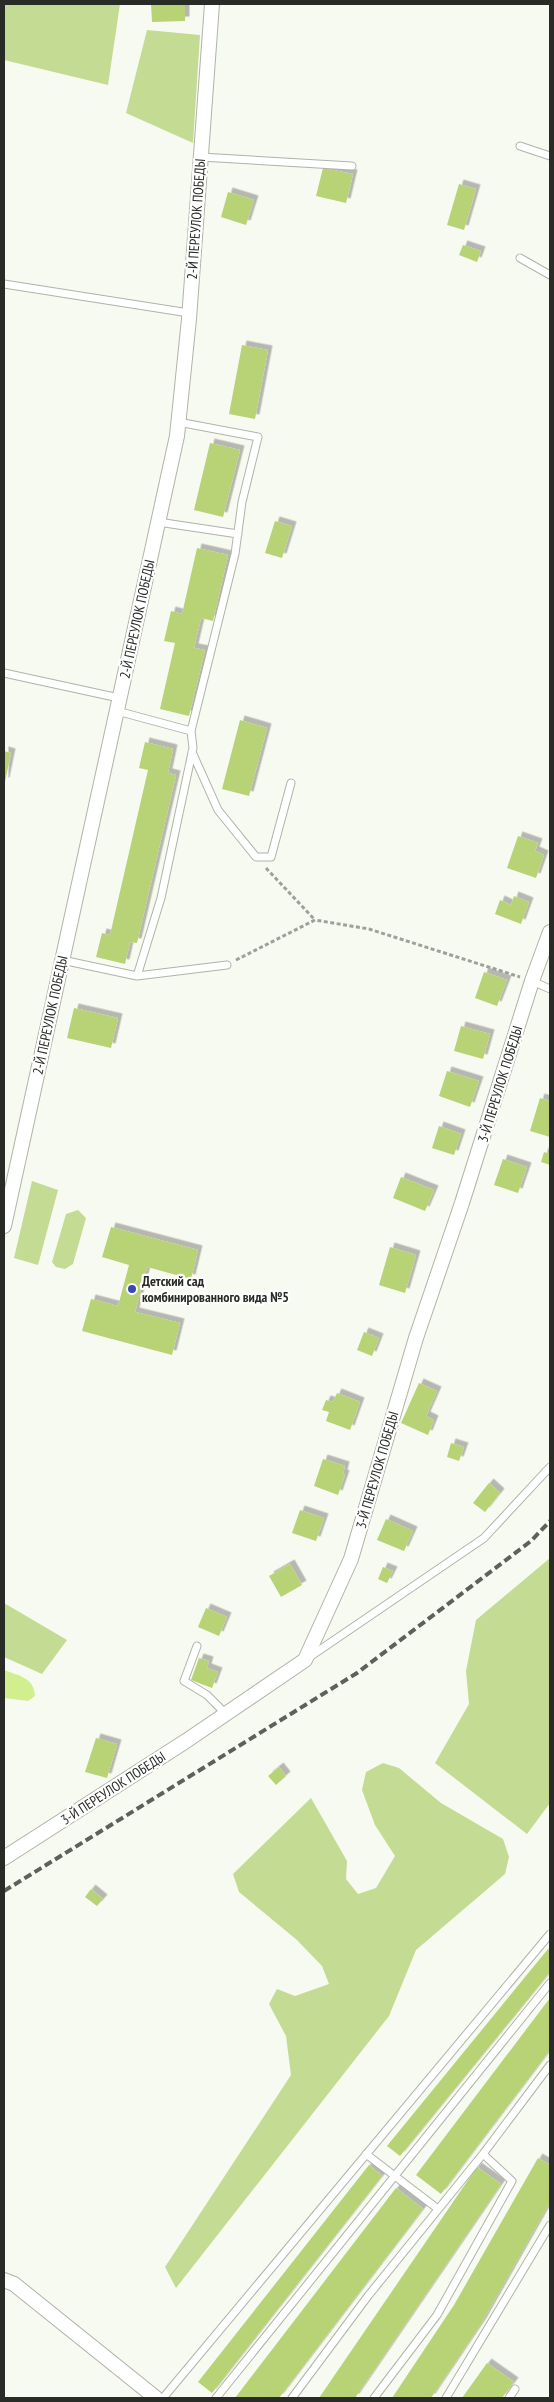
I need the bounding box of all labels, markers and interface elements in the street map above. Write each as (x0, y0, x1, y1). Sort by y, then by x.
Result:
street label: 2-Й ПЕРЕУЛОК ПОБЕДЫ (183, 158, 209, 280)
street label: 2-Й ПЕРЕУЛОК ПОБЕДЫ (116, 558, 158, 680)
street label: 2-Й ПЕРЕУЛОК ПОБЕДЫ (29, 954, 71, 1076)
street label: 3-Й ПЕРЕУЛОК ПОБЕДЫ (474, 1024, 526, 1144)
place label: Детский сад комбинированного вида №5 (142, 1272, 289, 1306)
marker: Детский сад комбинированного вида №5 (126, 1283, 138, 1295)
street label: 3-Й ПЕРЕУЛОК ПОБЕДЫ (352, 1409, 402, 1531)
street label: 3-Й ПЕРЕУЛОК ПОБЕДЫ (57, 1748, 169, 1828)

